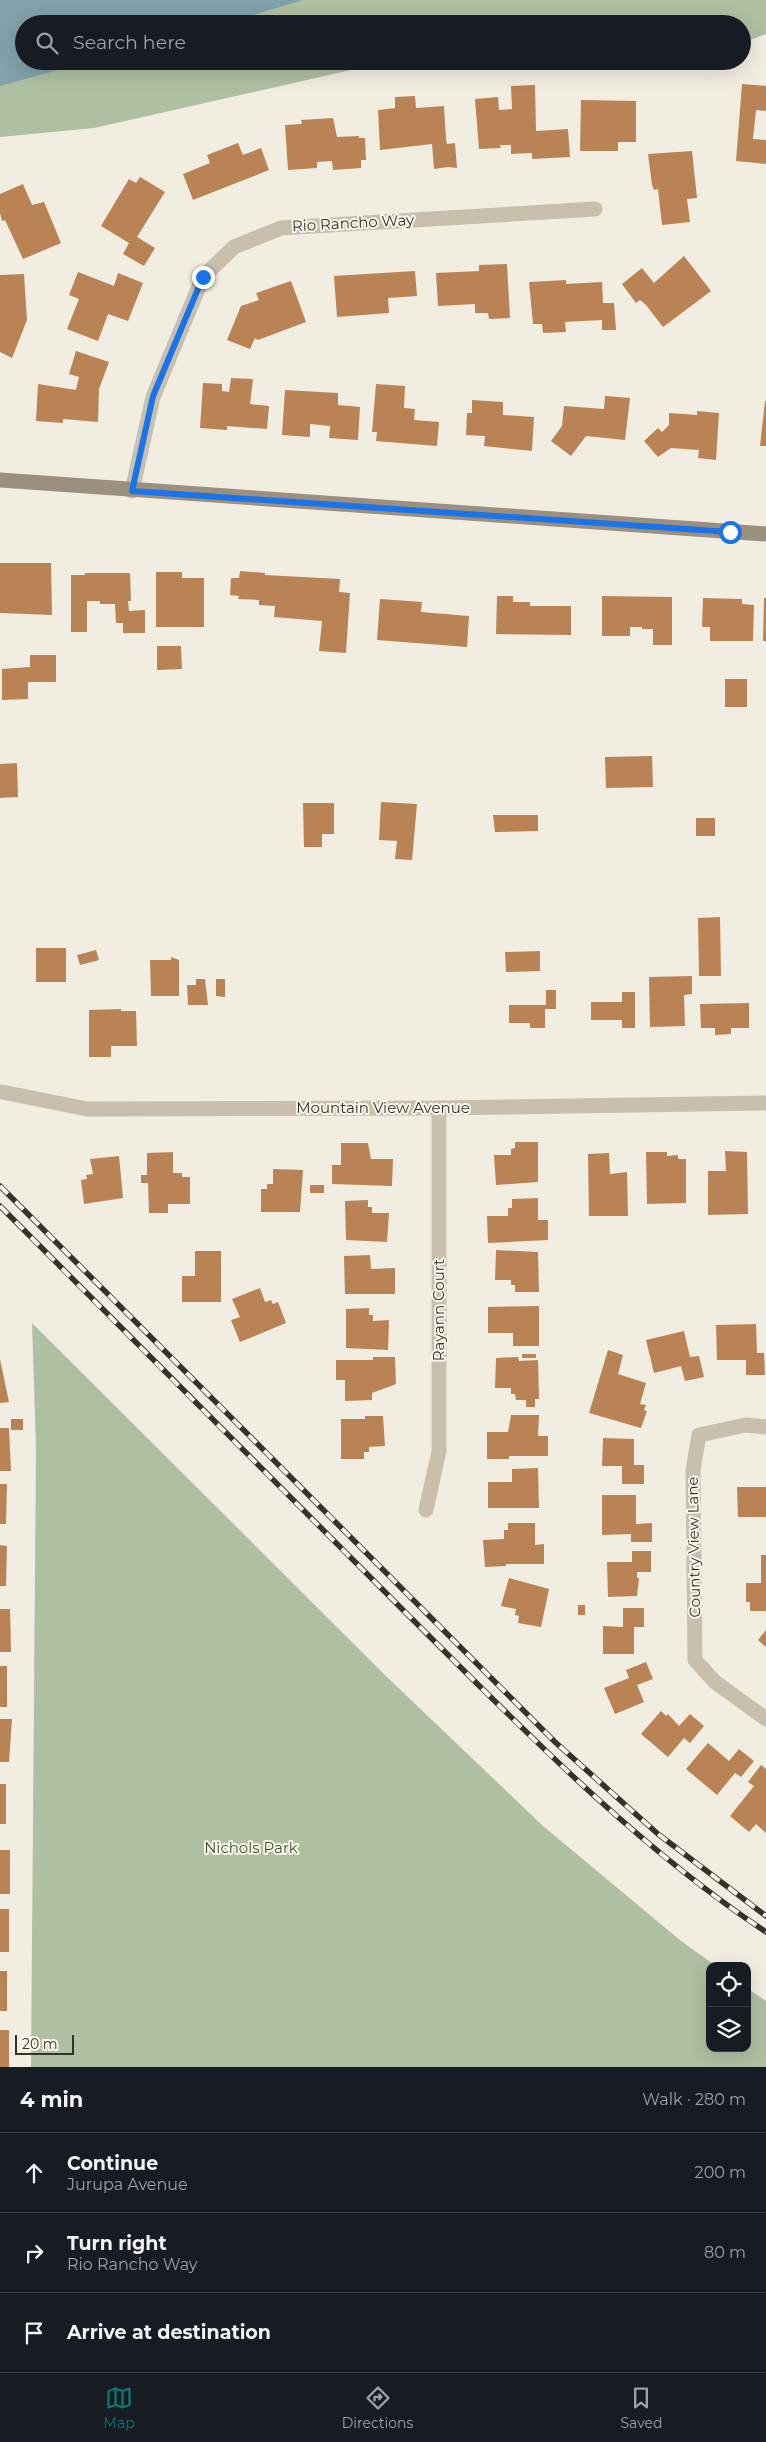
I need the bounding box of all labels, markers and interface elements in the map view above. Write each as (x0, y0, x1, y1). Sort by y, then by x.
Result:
search box (15, 15, 751, 70)
icon: search (33, 29, 61, 57)
text: Search here (73, 31, 186, 54)
street label: Rio Rancho Way (291, 210, 415, 235)
route end (192, 266, 215, 289)
route start (719, 521, 742, 544)
street label: Mountain View Avenue (296, 1098, 470, 1117)
street label: Rayann Court (429, 1259, 448, 1361)
street label: Country View Lane (683, 1476, 704, 1618)
park label: Nichols Park (204, 1838, 298, 1857)
map controls (706, 1962, 751, 2052)
button: locate (706, 1962, 751, 2007)
button: layers (706, 2007, 751, 2052)
scale bar (15, 2032, 74, 2055)
text: 20 m (22, 2035, 58, 2053)
text: 4 min (20, 2087, 83, 2112)
text: Walk · 280 m (642, 2090, 746, 2109)
text: Continue (67, 2152, 158, 2175)
icon: ahead (20, 2159, 48, 2187)
text: 200 m (695, 2163, 746, 2182)
text: Jurupa Avenue (67, 2175, 188, 2194)
text: Turn right (67, 2232, 167, 2255)
icon: right (20, 2239, 48, 2267)
text: 80 m (704, 2243, 746, 2262)
text: Rio Rancho Way (67, 2255, 197, 2274)
icon: arrive (20, 2319, 48, 2347)
text: Arrive at destination (67, 2321, 271, 2344)
tab: Map (104, 2384, 135, 2432)
tab: Directions (342, 2384, 413, 2432)
tab: Saved (620, 2384, 662, 2432)

